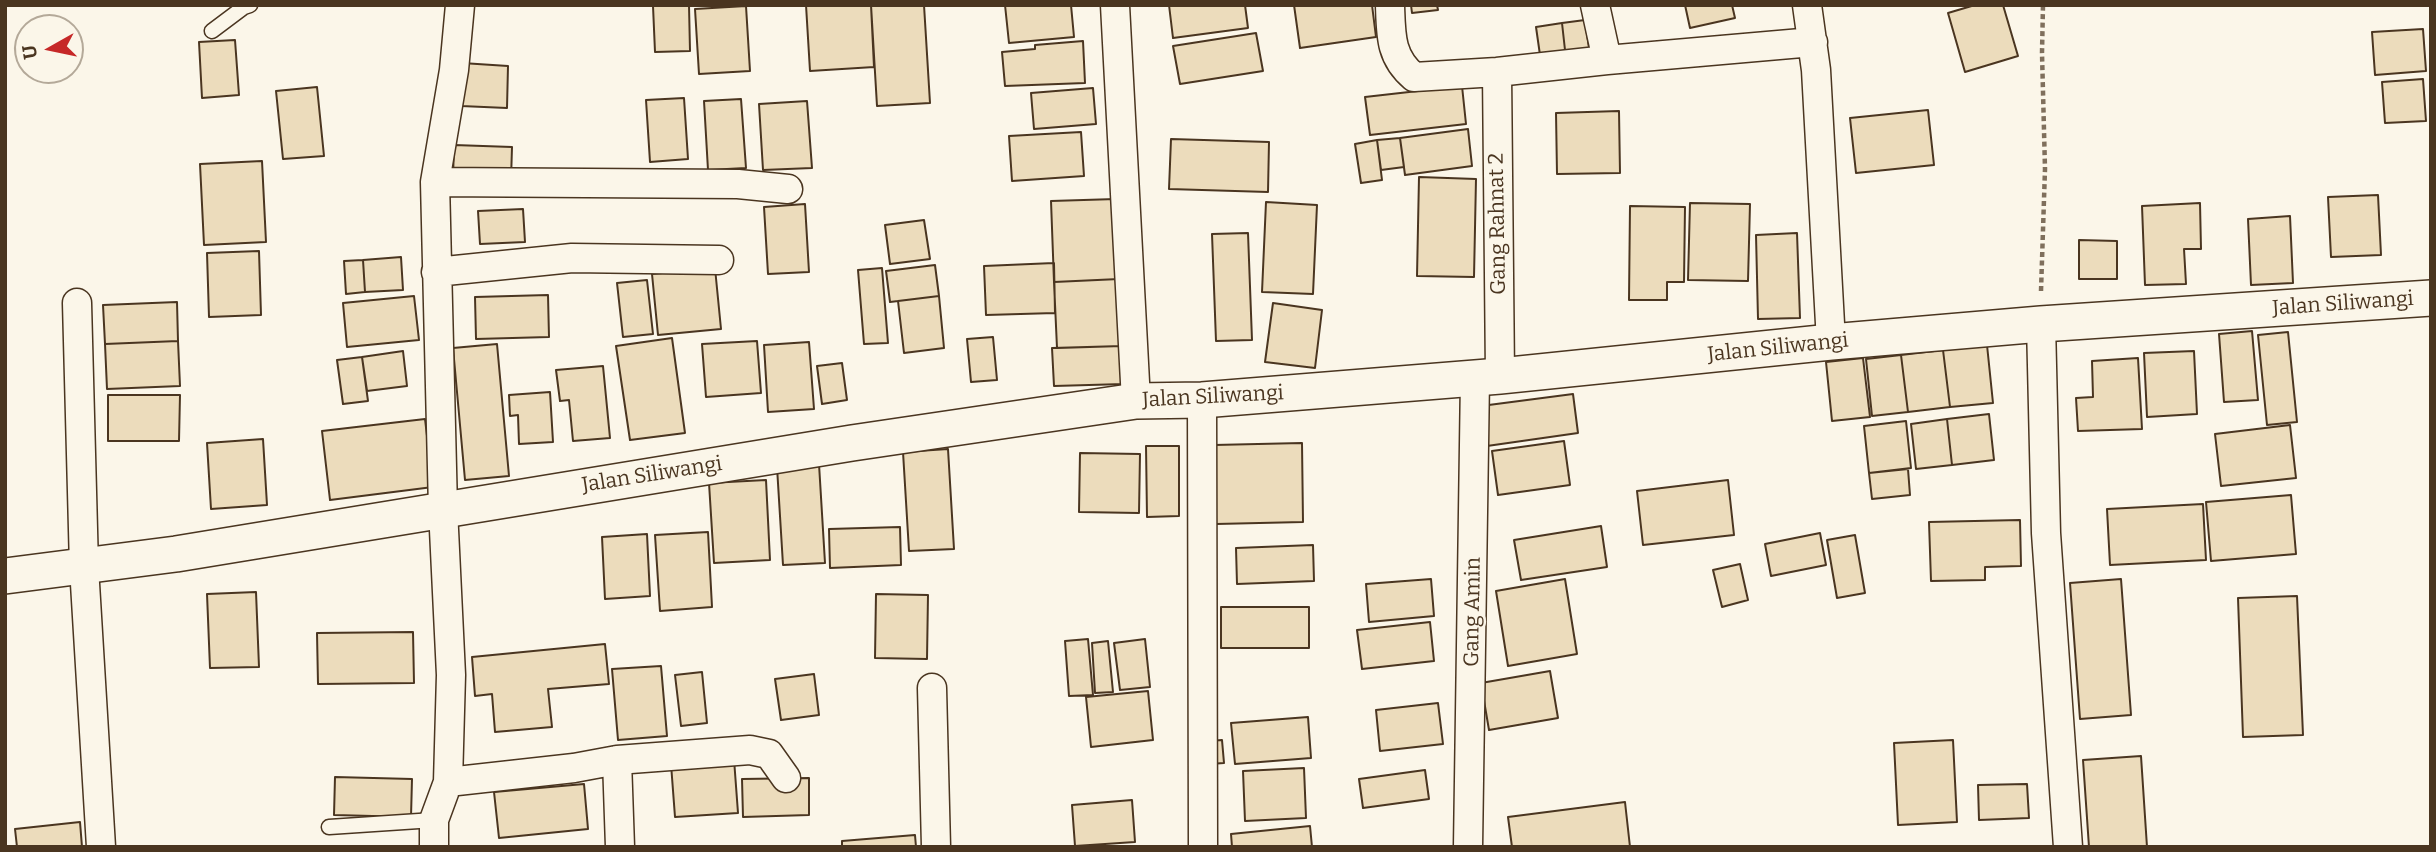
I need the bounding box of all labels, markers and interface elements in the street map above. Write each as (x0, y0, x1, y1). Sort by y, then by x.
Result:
north arrow (14, 14, 84, 84)
text: U (17, 43, 42, 61)
street label: Gang Rahnat 2 (1484, 153, 1512, 295)
street label: Jalan Siliwangi (2271, 286, 2415, 322)
street label: Jalan Siliwangi (1706, 328, 1850, 368)
street label: Jalan Siliwangi (1142, 381, 1284, 413)
street label: Jalan Siliwangi (580, 451, 724, 499)
street label: Gang Amin (1459, 557, 1487, 667)

